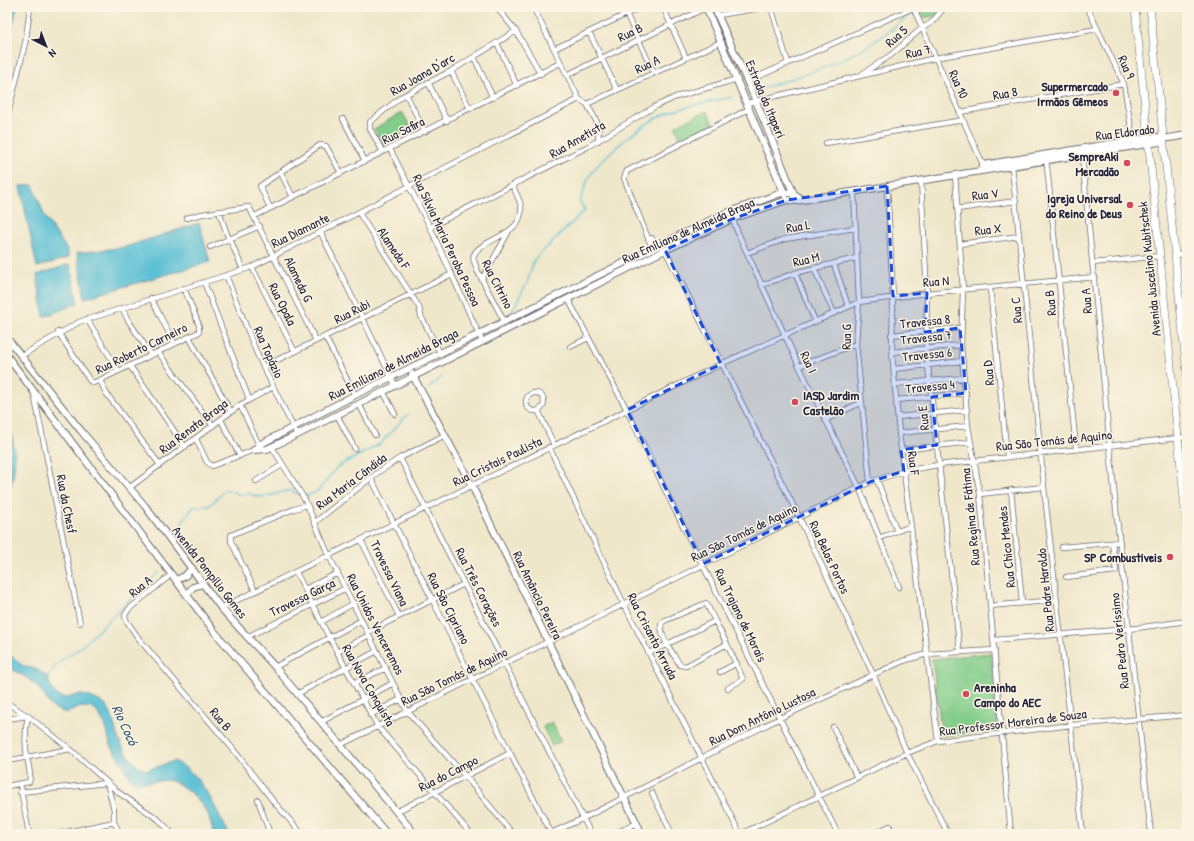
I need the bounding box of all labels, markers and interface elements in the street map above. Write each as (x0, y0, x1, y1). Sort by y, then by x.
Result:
street label: Rua B (614, 18, 646, 46)
street label: Rua 5 (881, 21, 912, 51)
north arrow (26, 26, 66, 66)
street label: Rua 7 (903, 39, 933, 63)
text: N (46, 46, 60, 61)
street label: Rua Joana D'arc (386, 48, 458, 100)
street label: Rua A (632, 50, 663, 78)
street label: Rua 9 (1114, 52, 1140, 82)
street label: Estrada do Itaperi (741, 57, 791, 141)
street label: Rua 10 (945, 67, 974, 101)
place label: Supermercado Irmãos Gêmeos (1037, 77, 1109, 110)
street label: Rua 8 (991, 82, 1019, 104)
marker: Supermercado Irmãos Gêmeos (1111, 88, 1121, 98)
street label: Rua Safira (379, 112, 427, 148)
street label: Rua Ametista (546, 116, 608, 162)
street label: Rua Eldorado (1095, 119, 1155, 145)
place label: SempreAki Mercadão (1069, 147, 1120, 180)
marker: SempreAki Mercadão (1122, 158, 1132, 168)
street label: Rua Silvia Maria Peroba Pessoa (409, 171, 485, 309)
street label: Rua V (971, 183, 1000, 205)
place label: Igreja Universal do Reino de Deus (1046, 189, 1123, 222)
street label: Rua Emíliano de Almeida Braga (619, 193, 757, 267)
marker: Igreja Universal do Reino de Deus (1125, 200, 1135, 210)
street label: Avenida Juscelino Kubitschek (1133, 200, 1165, 337)
street label: Rua Diamante (268, 208, 332, 252)
street label: Rua L (785, 215, 812, 237)
street label: Rua X (973, 218, 1003, 240)
street label: Alameda F (373, 224, 415, 273)
street label: Rua M (791, 247, 821, 271)
street label: Alameda G (280, 253, 318, 305)
street label: Rua Citrino (478, 256, 518, 312)
street label: Rua N (922, 271, 950, 291)
street label: Rua Opala (265, 280, 301, 328)
street label: Rua A (1076, 287, 1096, 315)
street label: Rua B (1040, 289, 1060, 317)
street label: Rua Rubi (331, 294, 373, 328)
street label: Rua C (1006, 296, 1026, 324)
street label: Travessa 8 (899, 309, 951, 333)
street label: Rua Roberto Carneiro (92, 318, 190, 378)
street label: Rua Topázio (250, 323, 288, 381)
street label: Rua G (837, 323, 855, 350)
street label: Rua Emíliano de Almeida Braga (325, 324, 461, 404)
street label: Travessa 7 (900, 325, 952, 349)
street label: Travessa 6 (901, 342, 953, 366)
street label: Rua I (796, 348, 822, 376)
street label: Rua D (978, 359, 998, 387)
street label: Travessa 4 (904, 374, 956, 398)
place label: IASD Jardim Castelão (803, 386, 859, 419)
street label: Rua Renata Braga (155, 394, 231, 458)
marker: IASD Jardim Castelão (790, 397, 800, 407)
street label: Rua E (913, 404, 933, 431)
street label: Rua São Tomás de Aquino (995, 425, 1113, 455)
street label: Rua Cristais Paulista (449, 432, 545, 490)
street label: Rua Maria Cândida (312, 448, 390, 514)
street label: Rua F (904, 450, 925, 477)
street label: Rua Regina de Fátima (956, 468, 984, 566)
street label: Rua da Chesf (52, 473, 82, 535)
street label: Rua São Tomás de Aquino (688, 498, 800, 566)
street label: Rua Chico Mendes (993, 505, 1019, 589)
street label: Rua Belos Portos (805, 517, 855, 597)
street label: Avenida Pompílio Gomes (168, 522, 252, 622)
street label: Travessa Viana (366, 537, 414, 609)
street label: Rua Três Corações (451, 544, 507, 630)
street label: Rua Padre Haroldo (1032, 547, 1058, 633)
street label: Rua Amâncio Pereira (509, 548, 567, 642)
place label: SP Combustíveis (1084, 548, 1162, 566)
marker: SP Combustíveis (1165, 552, 1175, 562)
street label: Rua Trajano de Morais (711, 565, 771, 665)
street label: Rua São Cipriano (423, 569, 475, 647)
street label: Rua A (124, 570, 156, 601)
street label: Rua Unidos Venceremos (343, 570, 409, 678)
street label: Travessa Garça (266, 573, 338, 621)
street label: Rua Crisanto Arruda (623, 590, 683, 682)
street label: Rua Pedro Veríssimo (1105, 592, 1133, 690)
street label: Rua Nova Conquista (338, 641, 400, 729)
street label: Rua São Tomás de Aquino (398, 642, 510, 710)
place label: Areninha Campo do AEC (974, 678, 1041, 712)
street label: Rua Dom Antônio Lustosa (706, 682, 818, 750)
marker: Areninha Campo do AEC (961, 689, 971, 699)
water label: Rio Cocó (108, 701, 144, 749)
street label: Rua B (206, 703, 236, 735)
street label: Rua Professor Moreira de Souza (938, 704, 1088, 740)
street label: Rua do Campo (415, 750, 481, 796)

